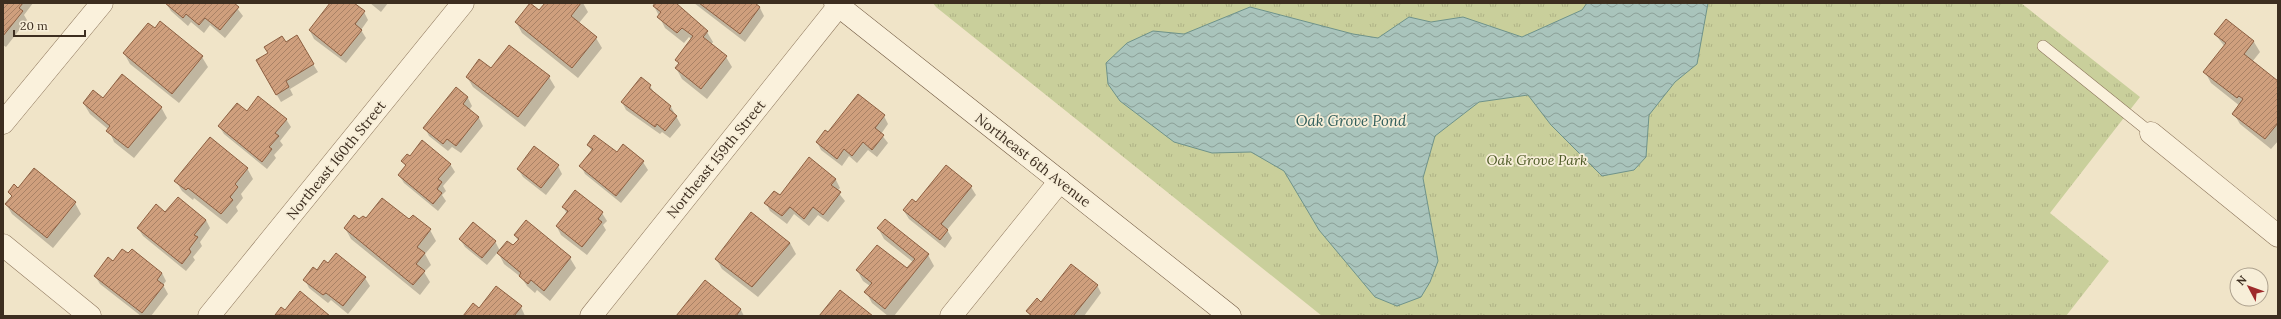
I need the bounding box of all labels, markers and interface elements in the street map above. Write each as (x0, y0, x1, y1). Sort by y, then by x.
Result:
scale bar (14, 12, 85, 38)
text: 20 m (20, 18, 48, 33)
street label: Northeast 160th Street (282, 96, 390, 223)
street label: Northeast 159th Street (663, 96, 770, 222)
street label: Northeast 6th Avenue (971, 109, 1095, 211)
water label: Oak Grove Pond (1296, 111, 1407, 130)
park label: Oak Grove Park (1487, 151, 1587, 169)
north arrow (2229, 267, 2269, 307)
text: N (2233, 272, 2250, 288)

